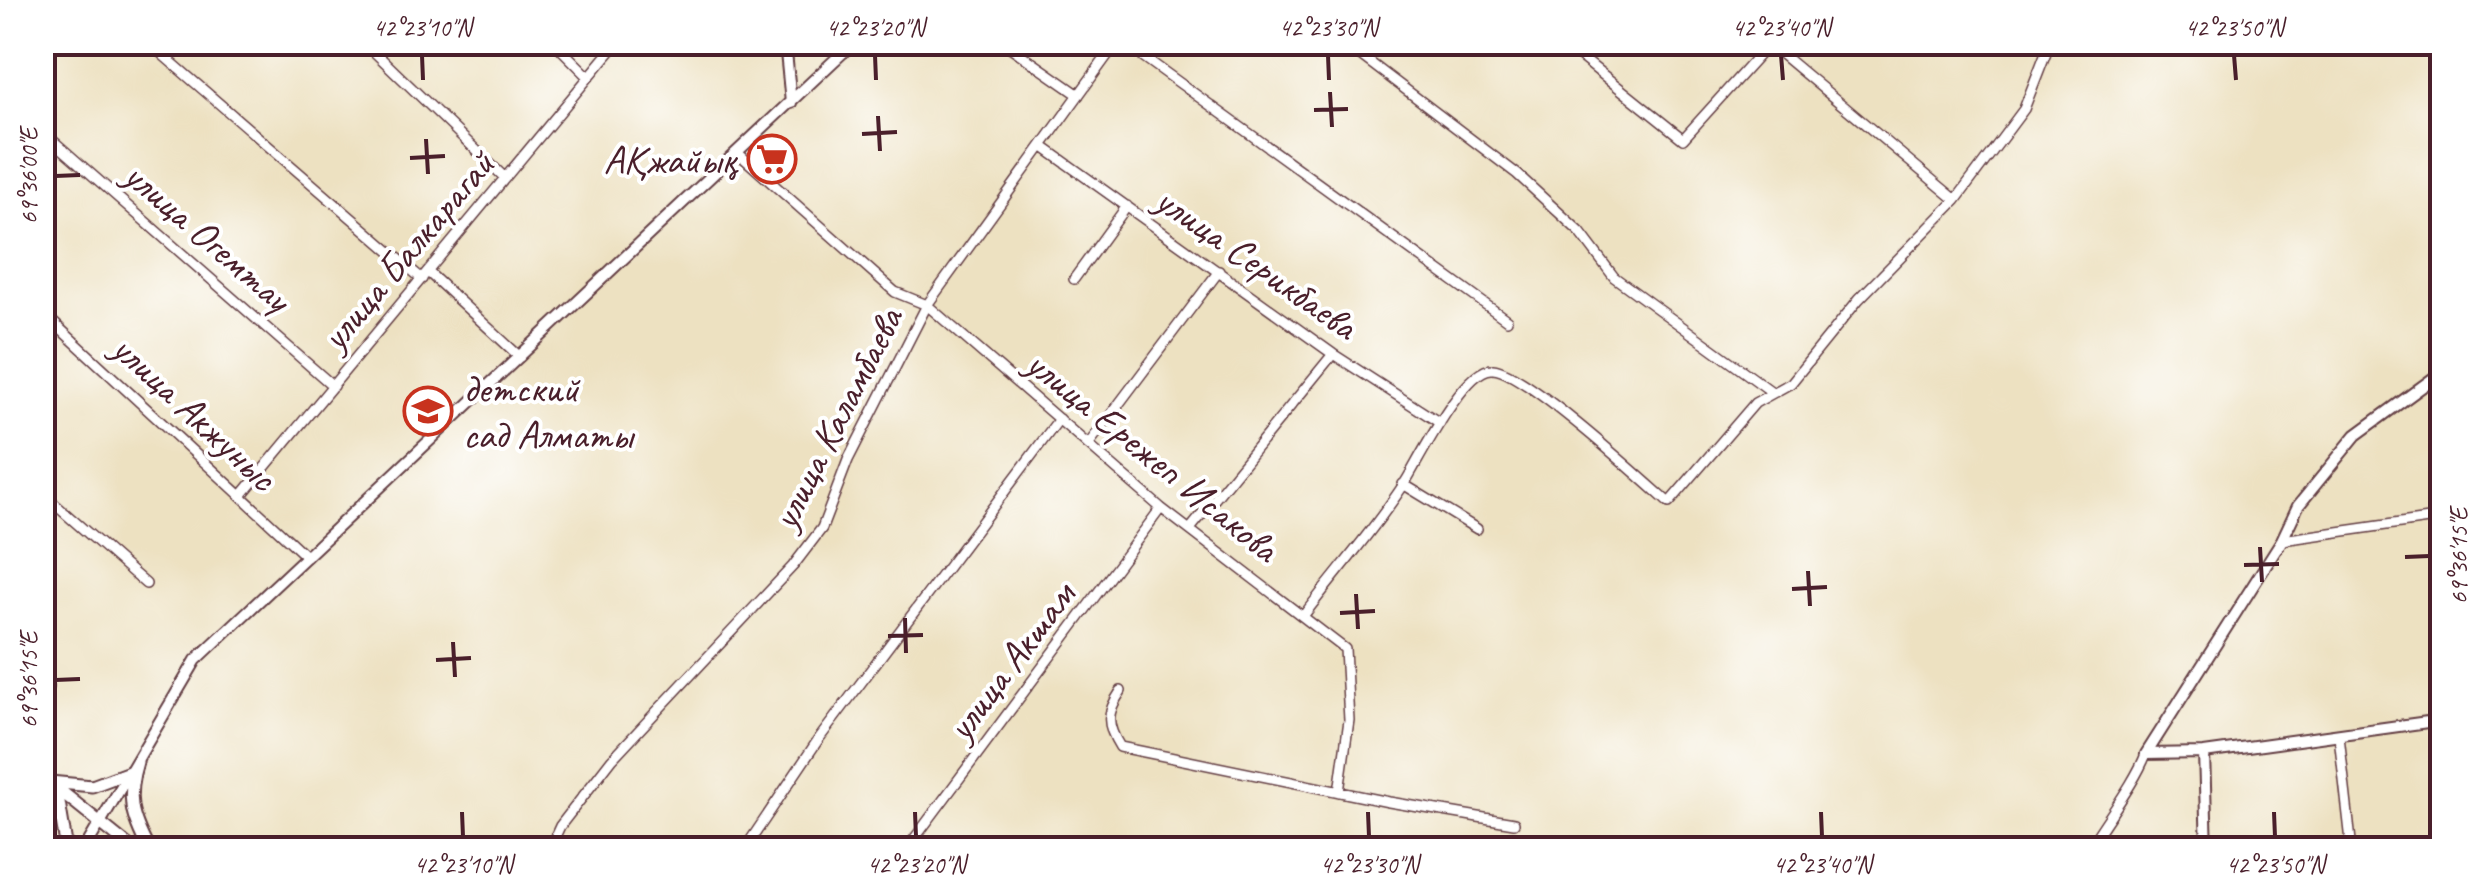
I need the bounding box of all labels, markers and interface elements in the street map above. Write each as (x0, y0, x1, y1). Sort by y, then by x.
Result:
text: 42°23'10"N (373, 12, 475, 44)
text: 42°23'20"N (826, 12, 928, 44)
text: 42°23'30"N (1279, 12, 1381, 44)
text: 42°23'40"N (1732, 12, 1834, 44)
text: 42°23'50"N (2185, 12, 2287, 44)
text: 69°36'00"E (13, 125, 45, 224)
supermarket icon: АҚжайық (746, 133, 798, 185)
place label: АҚжайық (603, 135, 739, 185)
street label: улица Балкарагай (308, 139, 507, 362)
street label: улица Огемтау (112, 149, 304, 325)
street label: улица Серикбаева (1144, 174, 1369, 352)
street label: улица Каламбаева (759, 297, 915, 539)
street label: улица Акжуныс (100, 322, 288, 503)
street label: улица Ережеп Исакова (1015, 337, 1291, 575)
place label: детский сад Алматы (463, 364, 635, 460)
school or university icon: детский сад Алматы (402, 385, 454, 437)
text: 69°36'15"E (2443, 505, 2475, 604)
street label: улица Акшам (934, 570, 1088, 752)
text: 69°36'15"E (13, 629, 45, 728)
text: 42°23'10"N (414, 849, 516, 881)
text: 42°23'20"N (867, 849, 969, 881)
text: 42°23'30"N (1320, 849, 1422, 881)
text: 42°23'40"N (1773, 849, 1875, 881)
text: 42°23'50"N (2226, 849, 2328, 881)

